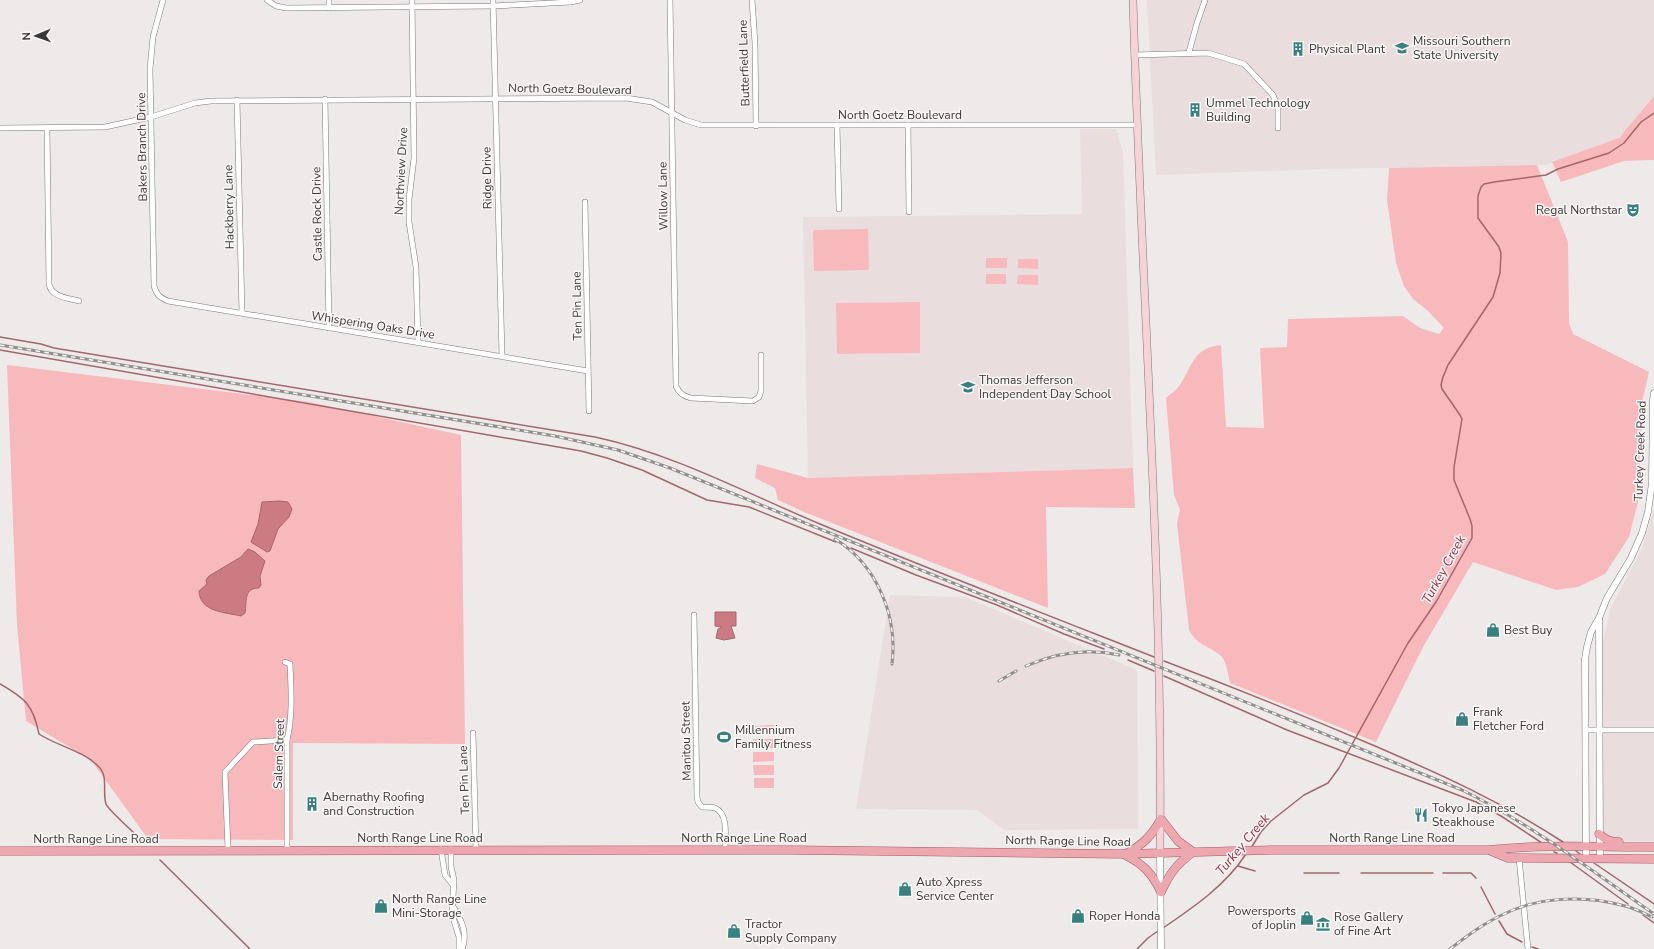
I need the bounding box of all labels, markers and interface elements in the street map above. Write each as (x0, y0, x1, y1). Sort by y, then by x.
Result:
north arrow (16, 16, 56, 56)
street label: Butterfield Lane (734, 19, 754, 107)
text: N (19, 32, 34, 41)
place label: Missouri Southern State University (1413, 33, 1510, 63)
school or university icon: Missouri Southern State University (1394, 40, 1410, 56)
building icon: Physical Plant (1290, 41, 1306, 57)
place label: Physical Plant (1309, 41, 1386, 57)
street label: North Goetz Boulevard (508, 80, 632, 98)
street label: Bakers Branch Drive (133, 92, 151, 202)
place label: Ummel Technology Building (1206, 95, 1311, 125)
building icon: Ummel Technology Building (1187, 102, 1203, 118)
street label: North Goetz Boulevard (838, 107, 962, 123)
street label: Northview Drive (391, 127, 411, 215)
street label: Ridge Drive (478, 146, 496, 210)
street label: Willow Lane (654, 161, 672, 231)
street label: Hackberry Lane (220, 165, 238, 249)
street label: Castle Rock Drive (308, 166, 326, 262)
place label: Regal Northstar (1536, 202, 1623, 218)
theatre icon: Regal Northstar (1625, 202, 1641, 218)
street label: Ten Pin Lane (568, 271, 586, 341)
street label: Whispering Oaks Drive (310, 307, 436, 343)
place label: Thomas Jefferson Independent Day School (979, 372, 1111, 402)
school or university icon: Thomas Jefferson Independent Day School (960, 379, 976, 395)
street label: Turkey Creek Road (1630, 400, 1650, 502)
water label: Turkey Creek (1418, 532, 1470, 607)
shop icon: Best Buy (1485, 622, 1501, 638)
place label: Best Buy (1504, 622, 1553, 638)
street label: Manitou Street (677, 700, 695, 781)
place label: Frank Fletcher Ford (1473, 704, 1544, 734)
shop icon: Frank Fletcher Ford (1454, 711, 1470, 727)
street label: Salem Street (270, 718, 288, 789)
place label: Millennium Family Fitness (735, 722, 812, 752)
sports icon: Millennium Family Fitness (716, 729, 732, 745)
street label: Ten Pin Lane (455, 745, 473, 815)
place label: Abernathy Roofing and Construction (323, 789, 425, 819)
building icon: Abernathy Roofing and Construction (304, 796, 320, 812)
place label: Tokyo Japanese Steakhouse (1432, 800, 1516, 830)
restaurant icon: Tokyo Japanese Steakhouse (1413, 807, 1429, 823)
water label: Turkey Creek (1212, 809, 1274, 879)
street label: North Range Line Road (357, 830, 483, 846)
street label: North Range Line Road (681, 830, 807, 846)
street label: North Range Line Road (1329, 830, 1455, 846)
street label: North Range Line Road (33, 831, 159, 847)
street label: North Range Line Road (1005, 832, 1131, 850)
place label: Auto Xpress Service Center (916, 874, 995, 904)
shop icon: Auto Xpress Service Center (897, 881, 913, 897)
place label: North Range Line Mini-Storage (392, 891, 486, 921)
shop icon: North Range Line Mini-Storage (373, 898, 389, 914)
place label: Powersports of Joplin (1227, 903, 1296, 933)
shop icon: Roper Honda (1070, 908, 1086, 924)
place label: Roper Honda (1089, 908, 1160, 924)
place label: Rose Gallery of Fine Art (1334, 909, 1404, 939)
shop icon: Powersports of Joplin (1299, 910, 1315, 926)
place label: Tractor Supply Company (745, 916, 837, 946)
museum icon: Rose Gallery of Fine Art (1315, 916, 1331, 932)
shop icon: Tractor Supply Company (726, 923, 742, 939)

